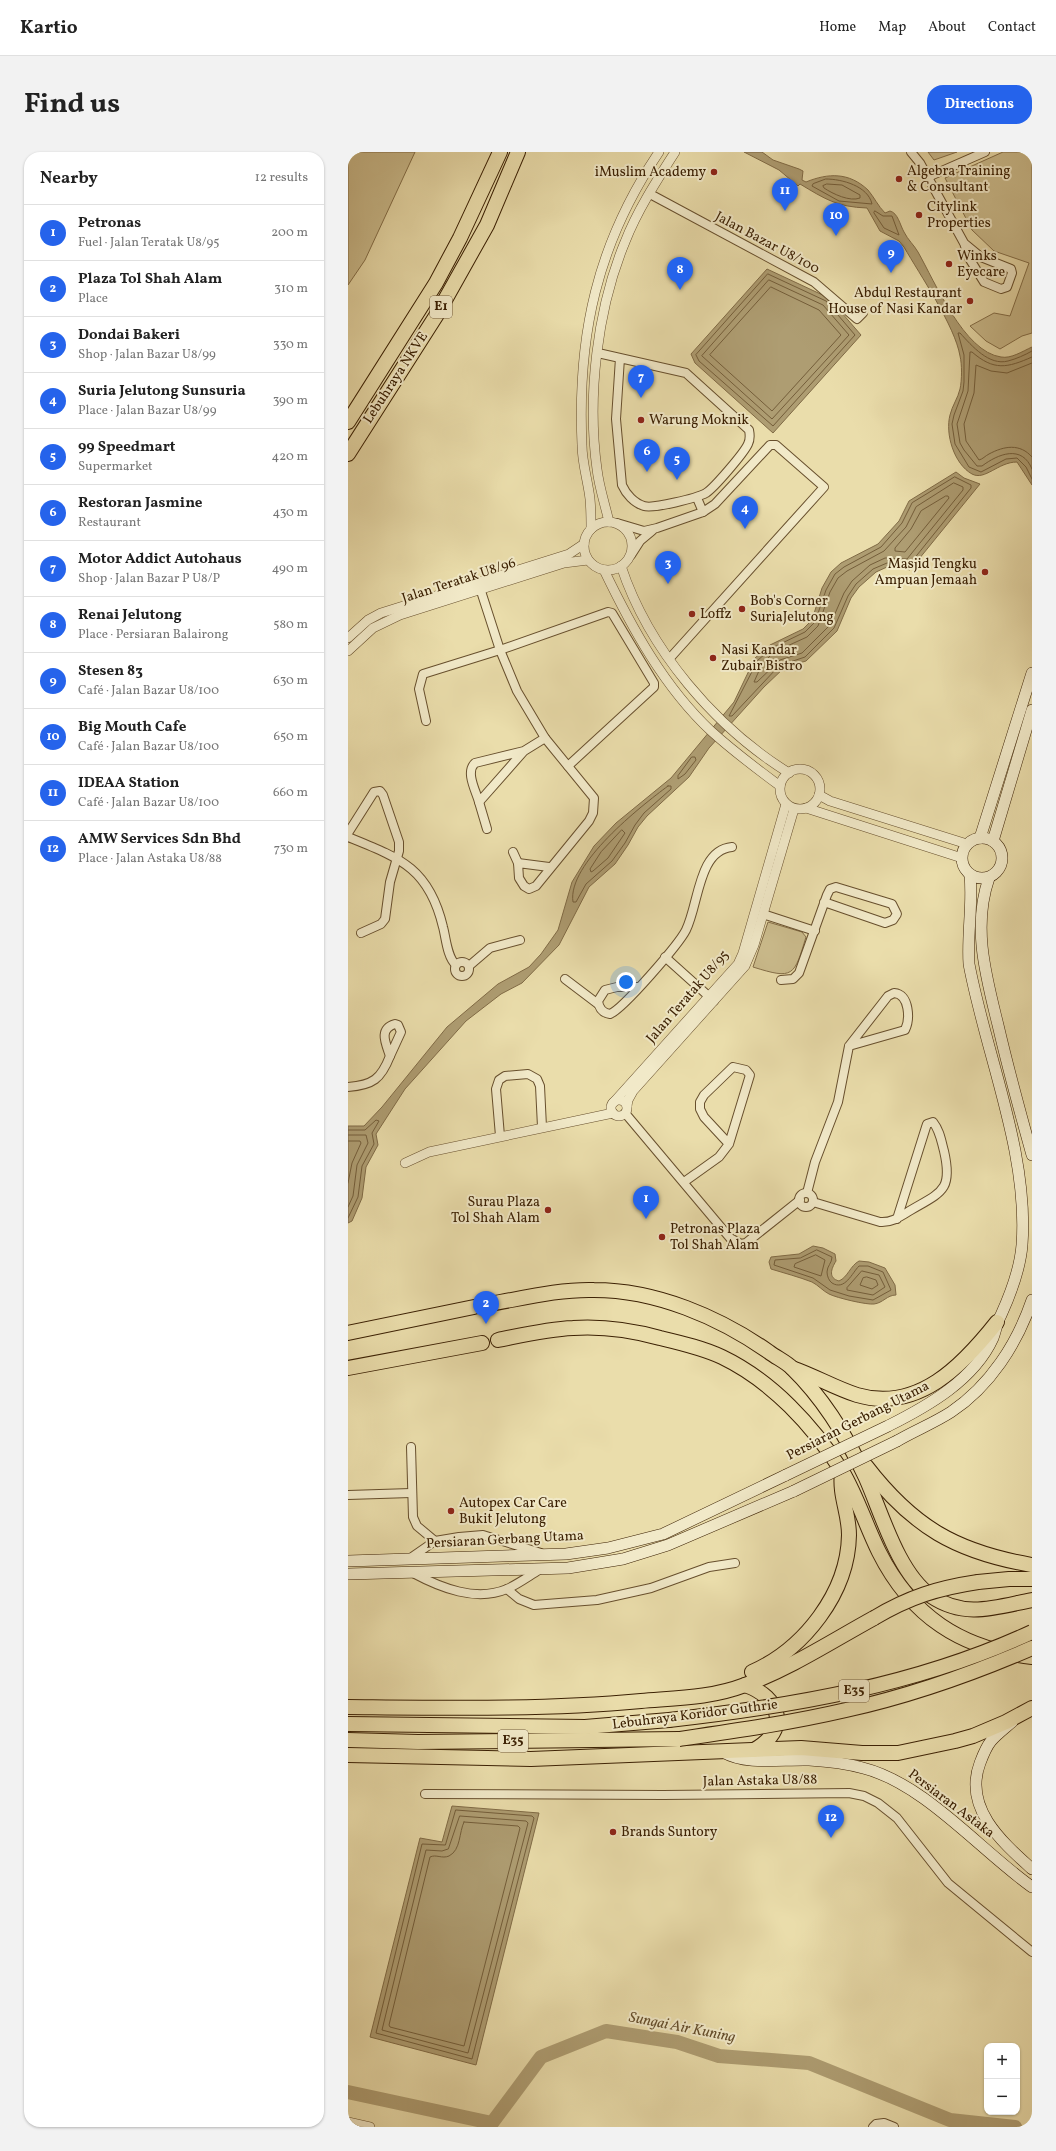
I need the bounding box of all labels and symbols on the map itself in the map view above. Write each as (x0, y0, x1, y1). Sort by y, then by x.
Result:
place label: Algebra Training & Consultant (907, 162, 1010, 197)
place label: iMuslim Academy (595, 163, 706, 182)
marker: iMuslim Academy (709, 167, 719, 177)
marker: Algebra Training & Consultant (894, 174, 904, 184)
pin: 11 (772, 178, 798, 211)
place label: Citylink Properties (927, 198, 991, 233)
pin: 10 (823, 203, 849, 236)
street label: Jalan Bazar U8/100 (711, 207, 823, 279)
marker: Citylink Properties (914, 210, 924, 220)
pin: 9 (878, 240, 904, 273)
place label: Winks Eyecare (957, 247, 1006, 282)
pin: 8 (667, 257, 693, 290)
marker: Winks Eyecare (944, 259, 954, 269)
place label: Abdul Restaurant House of Nasi Kandar (828, 284, 962, 319)
road number: E1 (430, 296, 452, 318)
marker: Abdul Restaurant House of Nasi Kandar (965, 296, 975, 306)
street label: Lebuhraya NKVE (359, 328, 433, 428)
pin: 7 (628, 365, 654, 398)
place label: Warung Moknik (649, 411, 749, 430)
marker: Warung Moknik (636, 415, 646, 425)
pin: 6 (634, 439, 660, 472)
pin: 5 (664, 447, 690, 480)
pin: 4 (732, 496, 758, 529)
pin: 3 (655, 551, 681, 584)
street label: Jalan Teratak U8/96 (400, 554, 518, 608)
place label: Masjid Tengku Ampuan Jemaah (875, 555, 977, 590)
marker: Masjid Tengku Ampuan Jemaah (980, 567, 990, 577)
place label: Bob's Corner SuriaJelutong (750, 592, 834, 627)
marker: Bob's Corner SuriaJelutong (737, 604, 747, 614)
place label: Loffz (700, 605, 732, 624)
marker: Loffz (687, 609, 697, 619)
place label: Nasi Kandar Zubair Bistro (721, 641, 802, 676)
marker: Nasi Kandar Zubair Bistro (708, 653, 718, 663)
street label: Jalan Teratak U8/95 (642, 946, 734, 1048)
your location (616, 972, 636, 992)
pin: 1 (633, 1186, 659, 1219)
place label: Surau Plaza Tol Shah Alam (451, 1193, 540, 1228)
marker: Surau Plaza Tol Shah Alam (543, 1205, 553, 1215)
place label: Petronas Plaza Tol Shah Alam (670, 1220, 760, 1255)
marker: Petronas Plaza Tol Shah Alam (657, 1232, 667, 1242)
pin: 2 (473, 1291, 499, 1324)
street label: Persiaran Gerbang Utama (783, 1377, 933, 1465)
place label: Autopex Car Care Bukit Jelutong (459, 1494, 567, 1529)
marker: Autopex Car Care Bukit Jelutong (446, 1506, 456, 1516)
street label: Persiaran Gerbang Utama (426, 1526, 584, 1554)
road number: E35 (839, 1680, 869, 1702)
street label: Lebuhraya Koridor Guthrie (611, 1695, 779, 1735)
road number: E35 (498, 1730, 528, 1752)
street label: Persiaran Astaka (904, 1765, 998, 1843)
street label: Jalan Astaka U8/88 (703, 1771, 817, 1791)
pin: 12 (818, 1805, 844, 1838)
place label: Brands Suntory (621, 1823, 718, 1842)
marker: Brands Suntory (608, 1827, 618, 1837)
water label: Sungai Air Kuning (627, 2007, 737, 2049)

